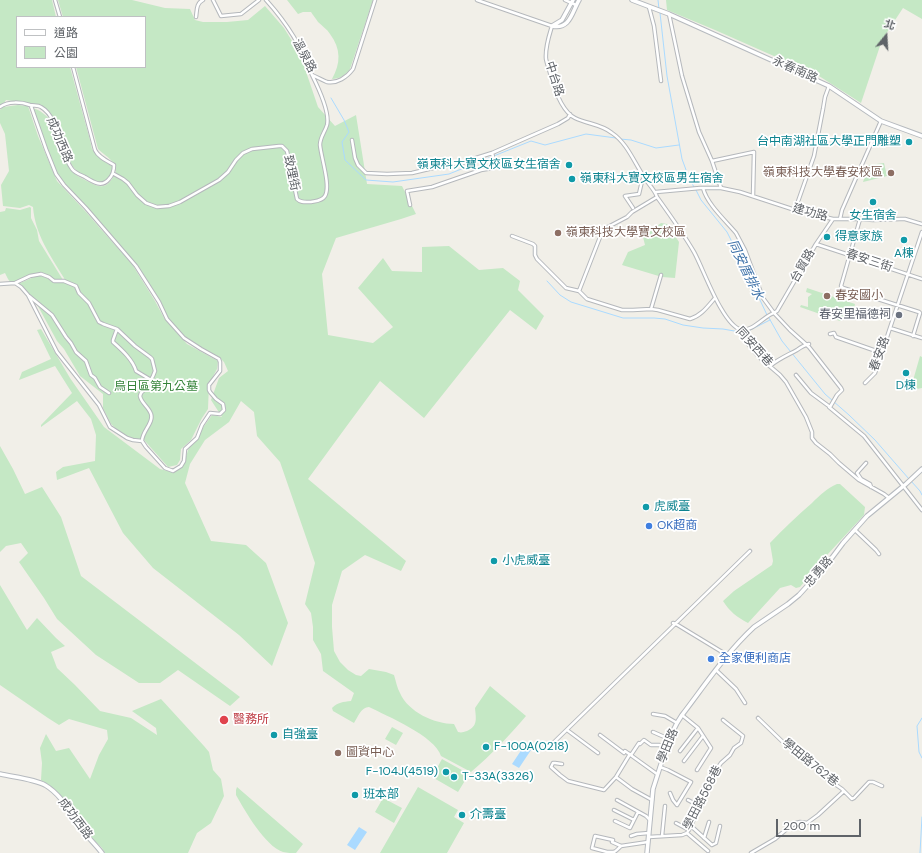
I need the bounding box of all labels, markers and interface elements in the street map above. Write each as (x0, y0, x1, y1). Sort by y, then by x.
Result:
legend (16, 16, 146, 68)
north arrow (866, 16, 906, 56)
text: 北 (882, 16, 897, 33)
text: 道路 (54, 25, 78, 41)
street label: 溫泉路 (289, 37, 319, 75)
text: 公園 (54, 45, 78, 61)
street label: 永春南路 (770, 54, 820, 86)
street label: 中台路 (542, 60, 566, 98)
street label: 成功西路 (43, 115, 75, 165)
place label: 台中南湖社區大學正門雕塑 (757, 135, 901, 149)
marker: 台中南湖社區大學正門雕塑 (904, 137, 914, 147)
street label: 致理街 (280, 154, 302, 192)
place label: 嶺東科大寶文校區女生宿舍 (417, 158, 561, 172)
marker: 嶺東科大寶文校區女生宿舍 (564, 160, 574, 170)
place label: 嶺東科技大學春安校區 (763, 166, 883, 180)
marker: 嶺東科技大學春安校區 (886, 168, 896, 178)
place label: 嶺東科大寶文校區男生宿舍 (580, 172, 724, 186)
marker: 嶺東科大寶文校區男生宿舍 (567, 174, 577, 184)
marker: 女生宿舍 (868, 197, 878, 207)
street label: 建功路 (791, 201, 829, 225)
place label: 女生宿舍 (849, 209, 897, 223)
place label: 嶺東科技大學寶文校區 (566, 226, 686, 240)
marker: 嶺東科技大學寶文校區 (553, 228, 563, 238)
place label: 得意家族 (835, 230, 883, 244)
marker: 得意家族 (822, 232, 832, 242)
marker: A棟 (899, 235, 909, 245)
water label: 同安厝排水 (724, 237, 766, 303)
street label: 台貿路 (788, 247, 818, 285)
street label: 春安三街 (844, 247, 894, 275)
place label: A棟 (894, 247, 914, 261)
place label: 春安國小 (835, 289, 883, 303)
marker: 春安國小 (822, 291, 832, 301)
place label: 春安里福德祠 (819, 308, 891, 322)
marker: 春安里福德祠 (894, 310, 904, 320)
street label: 同安西巷 (733, 324, 775, 370)
street label: 春安路 (867, 335, 893, 373)
marker: D棟 (901, 368, 911, 378)
place label: D棟 (896, 379, 916, 393)
park label: 烏日區第九公墓 (114, 380, 198, 394)
place label: 虎威臺 (654, 500, 690, 514)
marker: 虎威臺 (641, 502, 651, 512)
place label: OK超商 (657, 519, 697, 533)
marker: OK超商 (644, 521, 654, 531)
place label: 小虎威臺 (502, 554, 550, 568)
street label: 忠勇路 (802, 554, 836, 590)
marker: 小虎威臺 (489, 556, 499, 566)
place label: 全家便利商店 (719, 652, 791, 666)
marker: 全家便利商店 (706, 654, 716, 664)
place label: 醫務所 (233, 713, 269, 727)
marker: 醫務所 (218, 714, 230, 726)
street label: 學田路 (655, 727, 681, 765)
place label: 自強臺 (282, 728, 318, 742)
marker: 自強臺 (269, 730, 279, 740)
street label: 學田路762巷 (779, 736, 841, 790)
place label: F-100A(0218) (494, 740, 569, 754)
marker: F-100A(0218) (481, 742, 491, 752)
place label: 圖資中心 (346, 746, 394, 760)
marker: 圖資中心 (333, 748, 343, 758)
street label: 學田路568巷 (681, 763, 725, 833)
place label: F-104J(4519) (366, 765, 438, 779)
marker: F-104J(4519) (441, 767, 451, 777)
place label: T-33A(3326) (462, 770, 534, 784)
marker: T-33A(3326) (449, 772, 459, 782)
place label: 班本部 (363, 788, 399, 802)
marker: 班本部 (350, 790, 360, 800)
street label: 成功西路 (55, 795, 95, 843)
place label: 介壽臺 (470, 808, 506, 822)
marker: 介壽臺 (457, 810, 467, 820)
scale bar (778, 811, 863, 837)
text: 200 m (783, 818, 820, 834)

